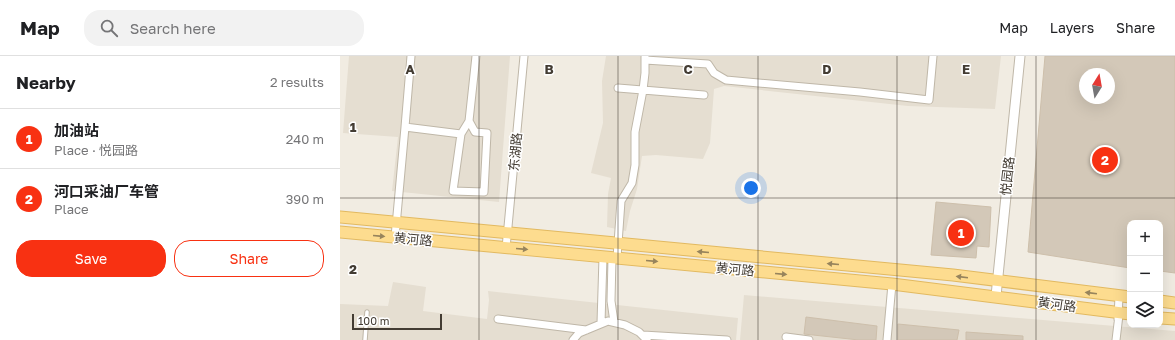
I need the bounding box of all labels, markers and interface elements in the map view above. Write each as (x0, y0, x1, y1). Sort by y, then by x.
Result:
search box (84, 10, 364, 46)
text: Map (20, 16, 60, 39)
icon: search (98, 17, 120, 39)
text: Search here (130, 19, 216, 37)
text: Map (999, 19, 1028, 36)
text: Layers (1050, 19, 1094, 36)
text: Share (1116, 19, 1155, 36)
text: A (405, 61, 415, 77)
text: B (544, 61, 554, 77)
text: C (683, 61, 693, 77)
text: D (822, 61, 832, 77)
text: E (962, 61, 970, 77)
north arrow (1079, 68, 1115, 104)
text: Nearby (16, 72, 76, 93)
text: 2 results (270, 74, 324, 90)
text: 1 (350, 119, 357, 135)
text: 加油站 (54, 121, 99, 139)
text: 1 (26, 131, 32, 147)
text: 240 m (286, 131, 324, 147)
street label: 东湖路 (505, 132, 525, 172)
text: Place · 悦园路 (54, 142, 138, 158)
pin: 2 (1092, 145, 1118, 175)
street label: 悦园路 (997, 156, 1017, 196)
your location (741, 178, 761, 198)
text: 河口采油厂车管 (54, 182, 159, 200)
text: 2 (25, 191, 33, 207)
text: 390 m (286, 191, 324, 207)
text: Place (54, 201, 89, 217)
pin: 1 (948, 218, 974, 248)
map controls (1127, 220, 1163, 328)
button: + (1127, 220, 1163, 256)
street label: 黄河路 (393, 229, 433, 249)
one-way arrow (373, 232, 385, 239)
button: Save (16, 240, 166, 277)
button: Share (174, 240, 324, 277)
one-way arrow (516, 246, 528, 253)
one-way arrow (697, 249, 709, 255)
button: − (1127, 256, 1163, 292)
one-way arrow (646, 258, 658, 265)
street label: 黄河路 (715, 259, 755, 279)
text: 2 (349, 261, 357, 277)
one-way arrow (827, 261, 839, 267)
one-way arrow (775, 270, 787, 277)
one-way arrow (956, 273, 968, 280)
one-way arrow (1085, 289, 1097, 296)
button: layers (1127, 292, 1163, 328)
street label: 黄河路 (1037, 293, 1077, 315)
scale bar (352, 312, 442, 331)
text: 100 m (358, 314, 389, 327)

